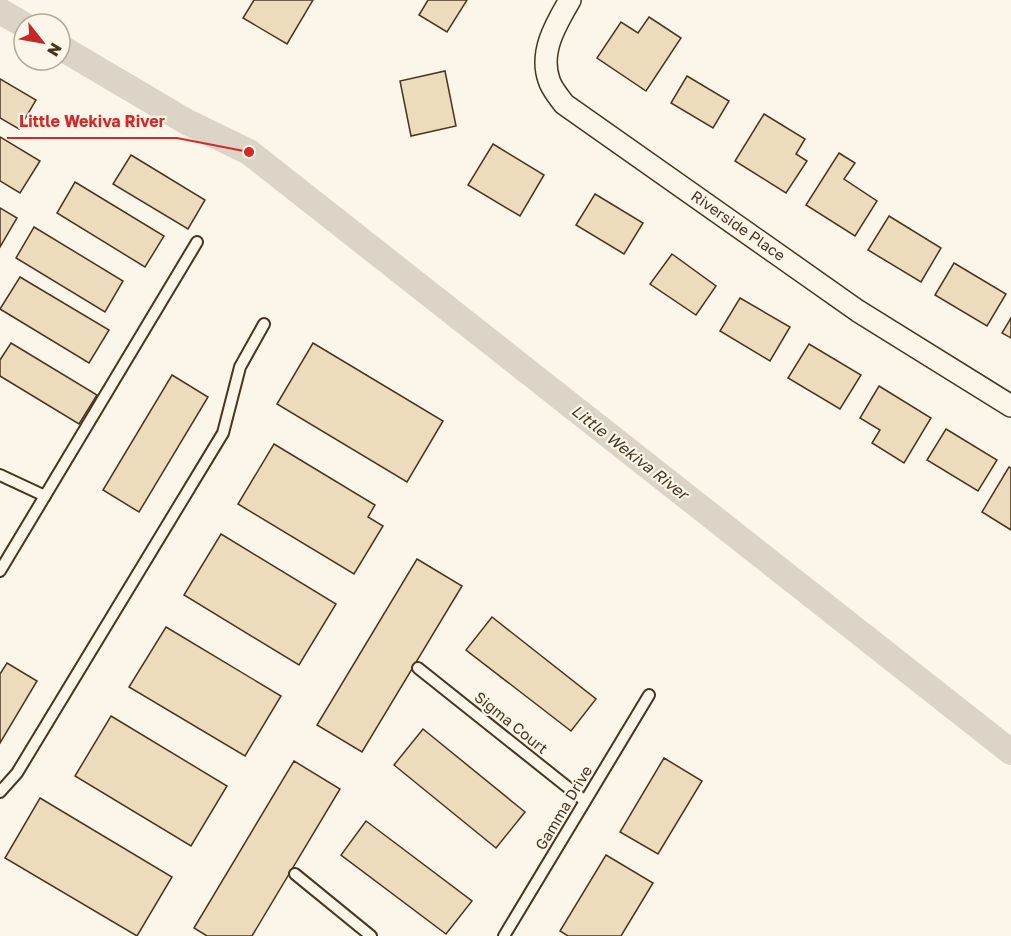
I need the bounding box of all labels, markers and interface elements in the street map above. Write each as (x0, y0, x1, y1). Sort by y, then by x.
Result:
north arrow (12, 12, 72, 72)
text: N (43, 39, 67, 60)
callout: Little Wekiva River (7, 104, 177, 138)
text: Little Wekiva River (19, 111, 165, 131)
street label: Riverside Place (688, 186, 789, 264)
water label: Little Wekiva River (568, 400, 694, 505)
street label: Sigma Court (471, 687, 552, 757)
street label: Gamma Drive (531, 762, 595, 853)

